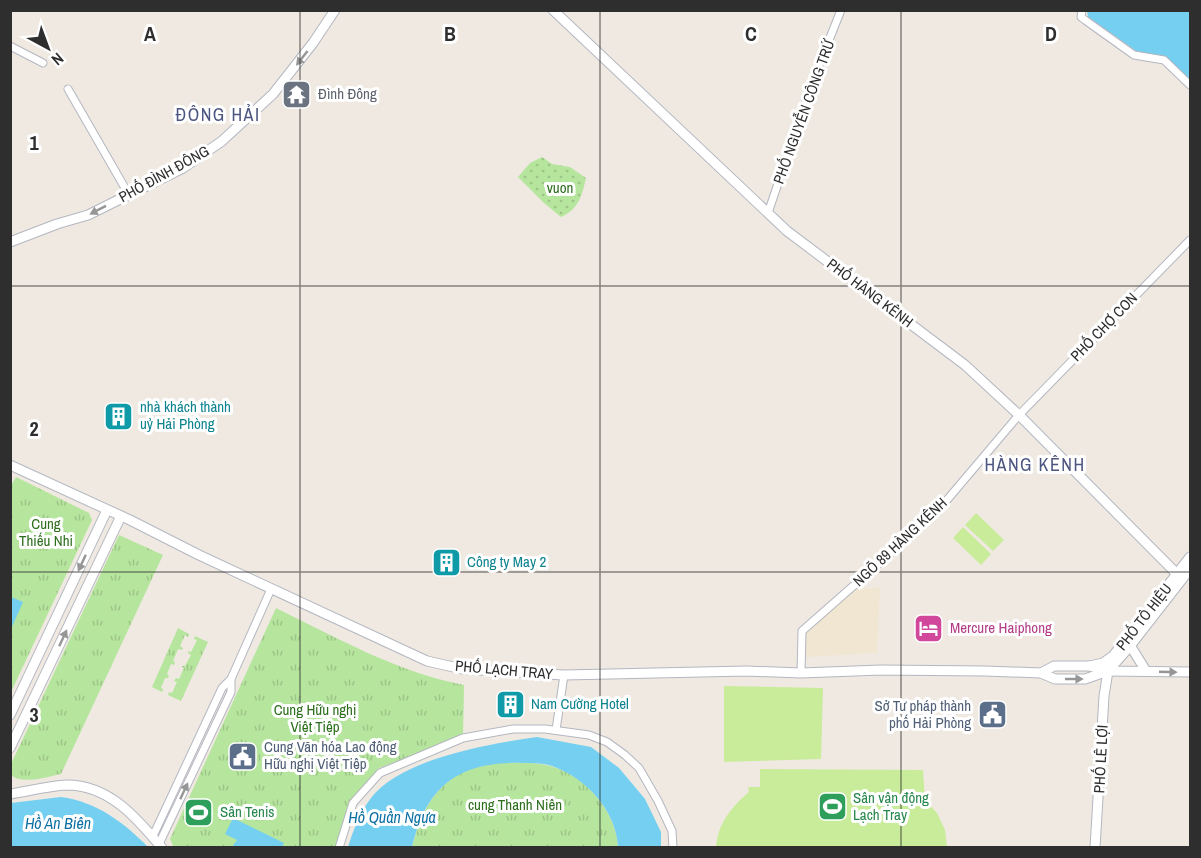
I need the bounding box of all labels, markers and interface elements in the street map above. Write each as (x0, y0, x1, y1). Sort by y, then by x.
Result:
north arrow (18, 18, 78, 78)
text: A (144, 20, 156, 47)
text: B (444, 20, 456, 47)
text: C (745, 20, 757, 47)
text: D (1045, 20, 1057, 47)
street label: PHỐ NGUYỄN CÔNG TRỨ (768, 36, 840, 187)
text: N (47, 48, 69, 71)
one-way arrow (295, 50, 308, 66)
temple icon: Đình Đông (281, 78, 313, 110)
place label: Đình Đông (318, 83, 377, 104)
district label: ĐÔNG HẢI (176, 102, 261, 127)
text: 1 (29, 129, 39, 156)
street label: PHỐ ĐÌNH ĐÔNG (115, 140, 213, 207)
park label: vuon (547, 177, 573, 198)
one-way arrow (89, 206, 106, 215)
street label: PHỐ HÀNG KÊNH (823, 253, 918, 332)
street label: PHỐ CHỢ CON (1065, 288, 1142, 366)
place label: nhà khách thành uỷ Hải Phòng (140, 396, 231, 434)
building icon: nhà khách thành uỷ Hải Phòng (103, 400, 135, 432)
text: 2 (29, 415, 39, 442)
district label: HÀNG KÊNH (984, 452, 1086, 477)
street label: NGÕ 89 HÀNG KÊNH (848, 492, 951, 591)
park label: Cung Thiếu Nhi (19, 513, 73, 551)
building icon: Công ty May 2 (430, 546, 462, 578)
place label: Công ty May 2 (467, 551, 546, 572)
one-way arrow (78, 554, 87, 571)
street label: PHỐ TÔ HIỆU (1111, 579, 1176, 654)
hotel icon: Mercure Haiphong (913, 612, 945, 644)
place label: Mercure Haiphong (950, 617, 1052, 638)
one-way arrow (58, 630, 67, 647)
street label: PHỐ LẠCH TRAY (454, 655, 555, 684)
one-way arrow (1159, 667, 1178, 676)
one-way arrow (1065, 674, 1084, 684)
building icon: Nam Cường Hotel (494, 688, 526, 720)
place label: Nam Cường Hotel (531, 693, 629, 714)
place label: Sở Tư pháp thành phố Hải Phòng (874, 695, 971, 733)
park label: Cung Hữu nghị Việt Tiệp (274, 699, 356, 737)
public building icon: Sở Tư pháp thành phố Hải Phòng (976, 699, 1008, 731)
text: 3 (29, 701, 39, 728)
street label: PHỐ LÊ LỢI (1088, 724, 1113, 794)
place label: Cung Văn hóa Lao động Hữu nghị Việt Tiệp (264, 736, 397, 774)
public building icon: Cung Văn hóa Lao động Hữu nghị Việt Tiệp (227, 740, 259, 772)
one-way arrow (180, 783, 189, 800)
place label: Sân vận động Lạch Tray (853, 787, 929, 825)
sports icon: Sân vận động Lạch Tray (816, 791, 848, 823)
park label: cung Thanh Niên (468, 794, 562, 815)
sports icon: Sân Tenis (183, 796, 215, 828)
place label: Sân Tenis (220, 801, 275, 822)
water label: Hồ Quần Ngựa (348, 806, 436, 828)
water label: Hồ An Biên (25, 812, 91, 834)

